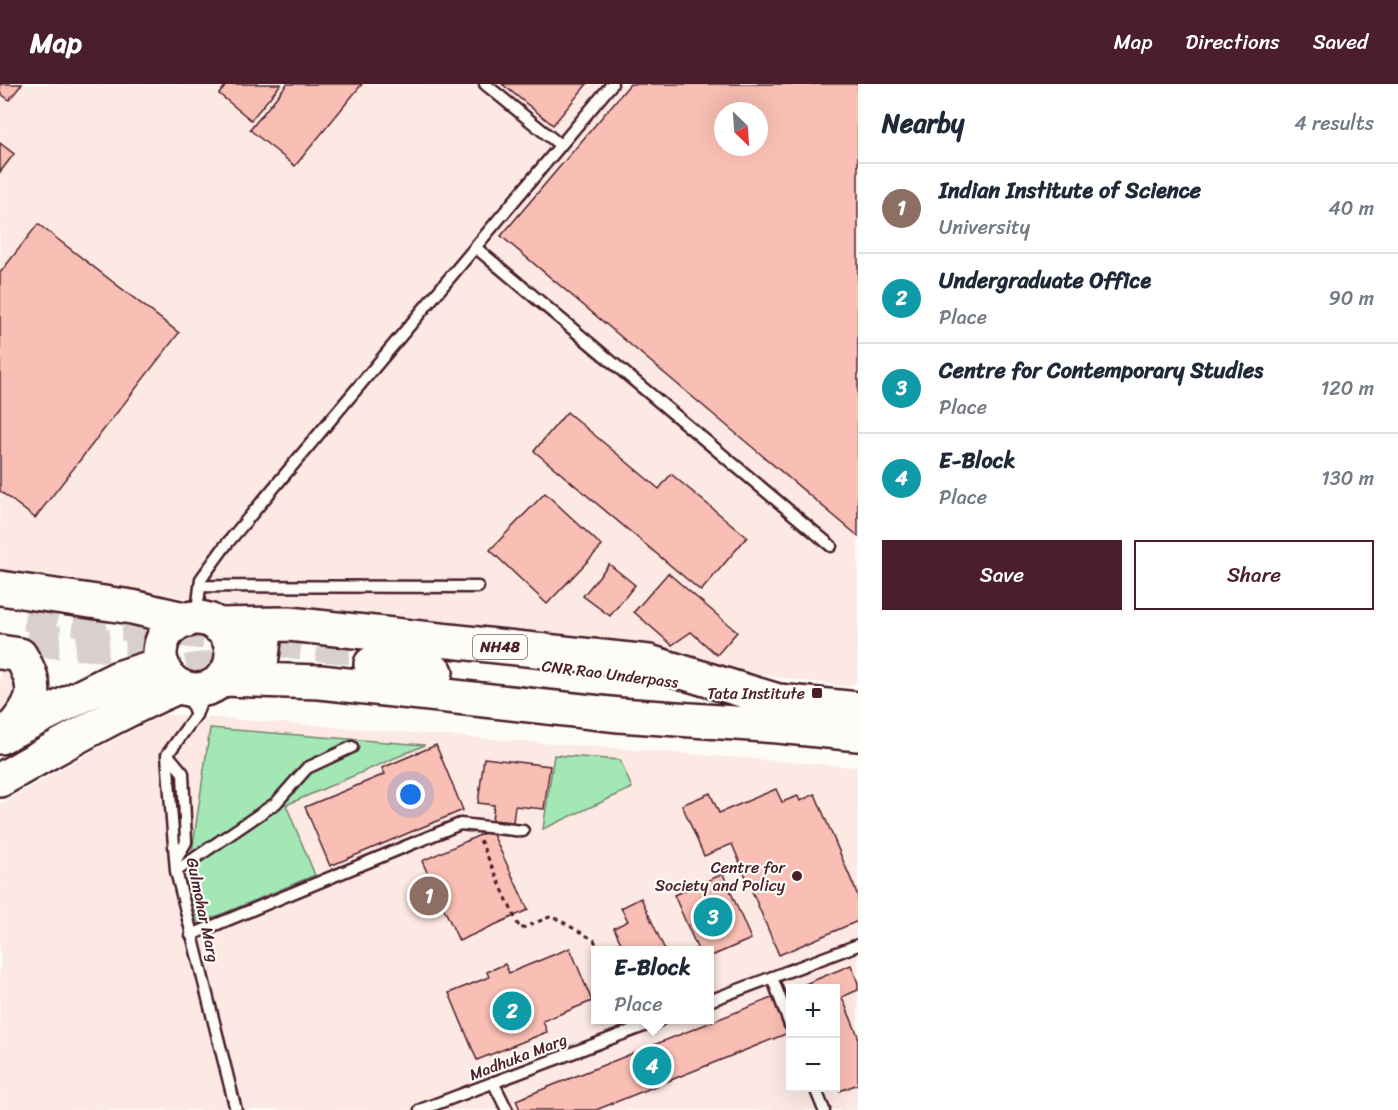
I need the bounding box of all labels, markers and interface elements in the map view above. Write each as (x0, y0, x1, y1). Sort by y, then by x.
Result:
text: Map (30, 18, 82, 67)
text: Map (1114, 23, 1152, 61)
text: Directions (1185, 23, 1280, 61)
text: Saved (1313, 23, 1368, 61)
text: Nearby (882, 100, 964, 146)
north arrow (714, 102, 768, 156)
text: 4 results (1294, 106, 1374, 141)
text: Indian Institute of Science (939, 171, 1201, 210)
text: 1 (897, 191, 906, 226)
text: 40 m (1328, 191, 1374, 226)
text: University (939, 210, 1030, 245)
text: Undergraduate Office (939, 261, 1151, 300)
text: 2 (896, 281, 907, 316)
text: 90 m (1329, 281, 1374, 316)
text: Place (939, 300, 987, 335)
text: Centre for Contemporary Studies (939, 351, 1263, 390)
text: 3 (896, 371, 907, 406)
text: 120 m (1321, 371, 1374, 406)
text: Place (939, 390, 987, 425)
text: E-Block (939, 441, 1015, 480)
text: 4 (895, 461, 908, 496)
text: 130 m (1321, 461, 1374, 496)
text: Place (939, 480, 987, 515)
button: Save (882, 540, 1122, 610)
button: Share (1134, 540, 1374, 610)
road number: NH48 (473, 635, 527, 659)
street label: CNR Rao Underpass (540, 651, 680, 697)
place label: Tata Institute (707, 679, 805, 708)
marker: Tata Institute (810, 686, 824, 700)
your location (396, 780, 425, 809)
place label: Centre for Society and Policy (655, 853, 786, 900)
street label: Gulmohar Marg (178, 855, 228, 965)
marker: Centre for Society and Policy (790, 869, 804, 883)
pin: 1 (410, 874, 448, 918)
pin: 3 (694, 894, 732, 940)
popup (591, 946, 714, 1024)
text: E-Block (614, 948, 691, 987)
map controls (786, 984, 840, 1092)
button: + (786, 984, 840, 1038)
text: Place (614, 987, 662, 1022)
pin: 2 (492, 988, 532, 1034)
street label: Madhuka Marg (465, 1025, 571, 1089)
button: − (786, 1038, 840, 1092)
pin: 4 (632, 1044, 672, 1088)

